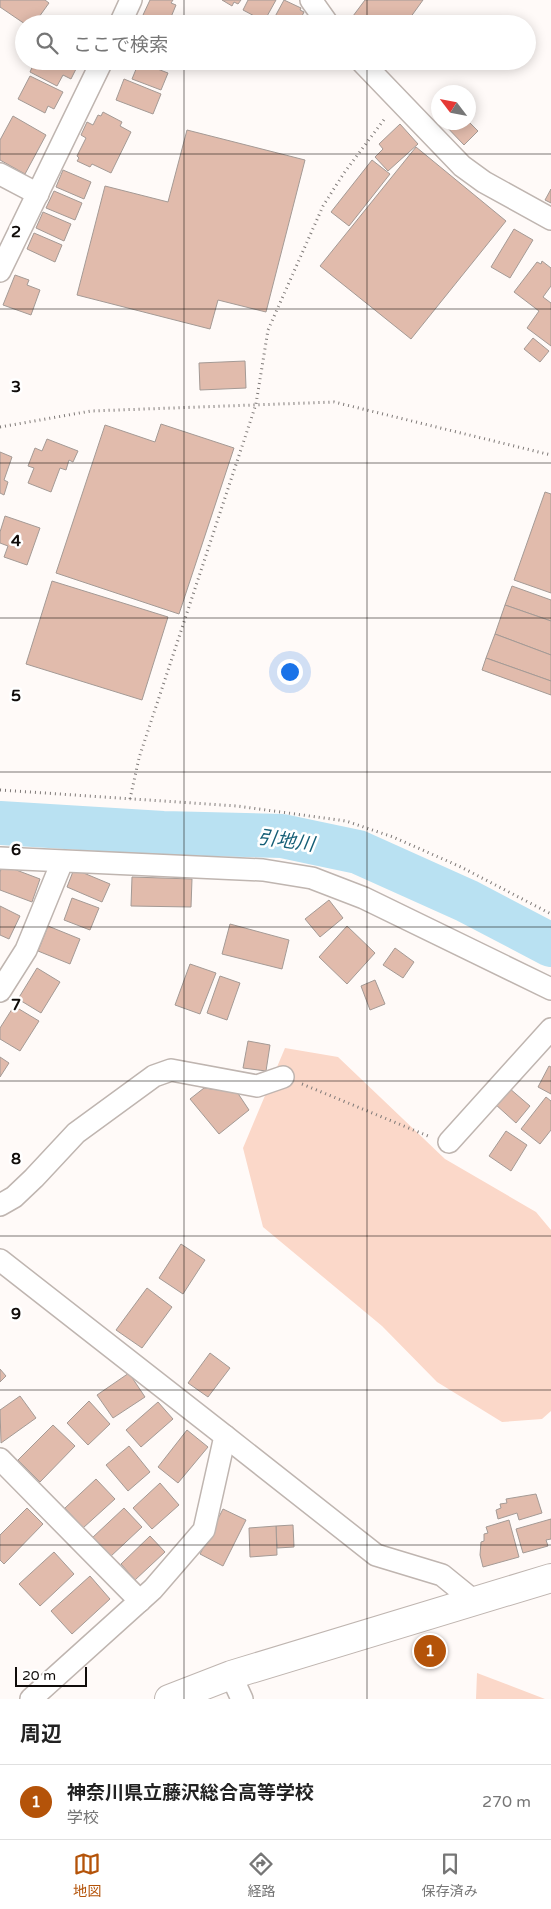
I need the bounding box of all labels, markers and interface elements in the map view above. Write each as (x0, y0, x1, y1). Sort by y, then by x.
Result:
search box (15, 15, 536, 70)
icon: search (33, 29, 61, 57)
text: ここで検索 (73, 34, 168, 56)
north arrow (431, 85, 476, 130)
text: 2 (11, 222, 21, 242)
text: 3 (11, 377, 21, 397)
text: 4 (11, 531, 21, 551)
your location (277, 659, 303, 685)
text: 5 (11, 686, 21, 706)
water label: 引地川 (256, 826, 318, 856)
text: 6 (11, 840, 21, 860)
text: 7 (11, 995, 21, 1015)
text: 8 (11, 1149, 21, 1169)
text: 9 (11, 1304, 21, 1324)
pin: 1 (414, 1632, 446, 1670)
scale bar (15, 1664, 88, 1687)
text: 20 m (22, 1667, 56, 1684)
text: 周辺 (20, 1722, 62, 1747)
text: 神奈川県立藤沢総合高等学校 (67, 1782, 314, 1804)
text: 1 (31, 1792, 41, 1812)
text: 270 m (482, 1792, 531, 1812)
text: 学校 (67, 1808, 99, 1828)
tab: 地図 (73, 1850, 101, 1900)
tab: 経路 (247, 1850, 275, 1900)
tab: 保存済み (422, 1850, 478, 1900)

